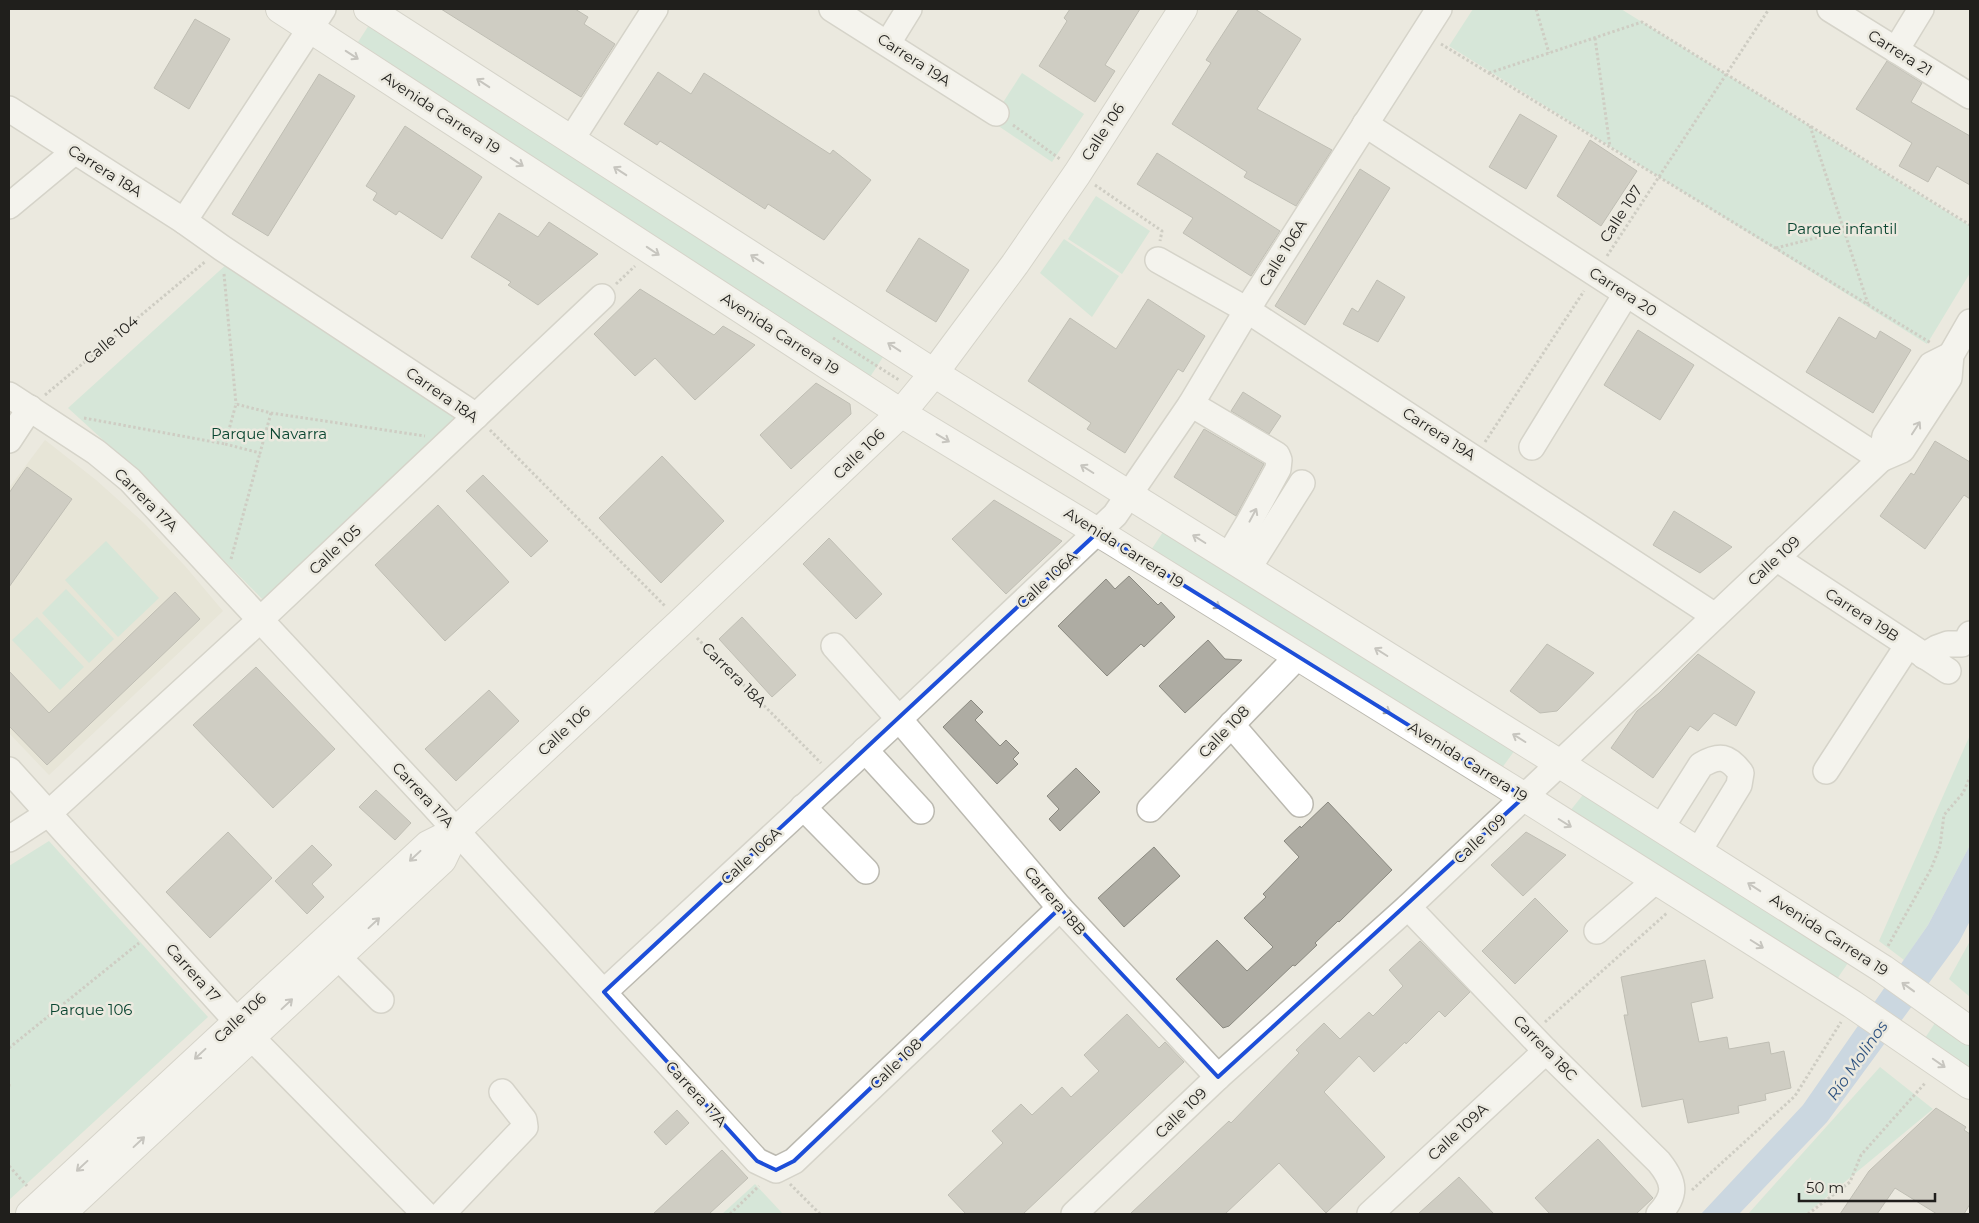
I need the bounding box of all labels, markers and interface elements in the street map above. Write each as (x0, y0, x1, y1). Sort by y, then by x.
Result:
street label: Carrera 21 (1865, 25, 1936, 80)
street label: Carrera 19A (874, 29, 955, 90)
one-way arrow (344, 50, 358, 60)
street label: Avenida Carrera 19 (379, 67, 504, 158)
one-way arrow (477, 78, 491, 88)
street label: Calle 106 (1077, 99, 1128, 164)
street label: Carrera 18A (65, 140, 146, 201)
one-way arrow (510, 157, 524, 168)
one-way arrow (613, 166, 627, 177)
street label: Calle 107 (1595, 181, 1646, 246)
street label: Calle 106A (1254, 215, 1311, 290)
park label: Parque infantil (1787, 219, 1897, 238)
one-way arrow (646, 246, 660, 256)
one-way arrow (750, 254, 764, 264)
street label: Carrera 20 (1586, 263, 1661, 320)
street label: Avenida Carrera 19 (718, 288, 843, 379)
street label: Calle 104 (79, 311, 142, 368)
one-way arrow (887, 342, 901, 352)
street label: Carrera 18A (402, 363, 482, 427)
street label: Carrera 19A (1399, 403, 1480, 464)
one-way arrow (1911, 422, 1921, 436)
park label: Parque Navarra (211, 424, 327, 443)
street label: Calle 106 (829, 424, 889, 483)
one-way arrow (936, 433, 950, 443)
one-way arrow (1080, 463, 1094, 474)
street label: Carrera 17A (111, 464, 182, 536)
street label: Avenida Carrera 19 (1061, 503, 1188, 592)
one-way arrow (1248, 508, 1258, 523)
street label: Calle 105 (305, 521, 365, 578)
street label: Calle 109 (1743, 532, 1804, 590)
one-way arrow (1192, 533, 1206, 543)
street label: Calle 106A (1012, 547, 1081, 612)
street label: Carrera 19B (1822, 584, 1903, 645)
one-way arrow (1206, 599, 1220, 609)
street label: Carrera 18A (698, 638, 771, 711)
one-way arrow (1375, 647, 1389, 657)
street label: Calle 106 (533, 702, 594, 760)
street label: Calle 108 (1194, 702, 1253, 762)
one-way arrow (1377, 704, 1391, 715)
street label: Avenida Carrera 19 (1405, 717, 1532, 806)
one-way arrow (1513, 733, 1527, 743)
street label: Carrera 17A (388, 758, 459, 831)
street label: Calle 109 (1449, 810, 1510, 868)
one-way arrow (1558, 818, 1572, 828)
street label: Calle 106A (716, 823, 785, 888)
one-way arrow (409, 851, 422, 862)
street label: Carrera 18B (1020, 862, 1090, 939)
one-way arrow (1747, 882, 1761, 892)
street label: Avenida Carrera 19 (1767, 889, 1892, 980)
one-way arrow (368, 917, 381, 929)
street label: Carrera 17 (162, 939, 225, 1006)
one-way arrow (1750, 939, 1764, 949)
one-way arrow (1901, 982, 1915, 992)
street label: Calle 106 (209, 989, 270, 1047)
one-way arrow (281, 998, 294, 1010)
park label: Parque 106 (50, 1000, 132, 1019)
street label: Carrera 18C (1509, 1011, 1582, 1085)
water label: Río Molinos (1823, 1017, 1892, 1104)
street label: Calle 108 (866, 1034, 926, 1093)
one-way arrow (194, 1048, 207, 1060)
street label: Carrera 17A (662, 1057, 731, 1131)
one-way arrow (1932, 1058, 1946, 1068)
street label: Calle 109 (1151, 1083, 1211, 1142)
street label: Calle 109A (1424, 1099, 1492, 1164)
one-way arrow (133, 1136, 146, 1148)
one-way arrow (76, 1160, 88, 1172)
scale bar (1799, 1170, 1935, 1202)
text: 50 m (1806, 1178, 1844, 1197)

